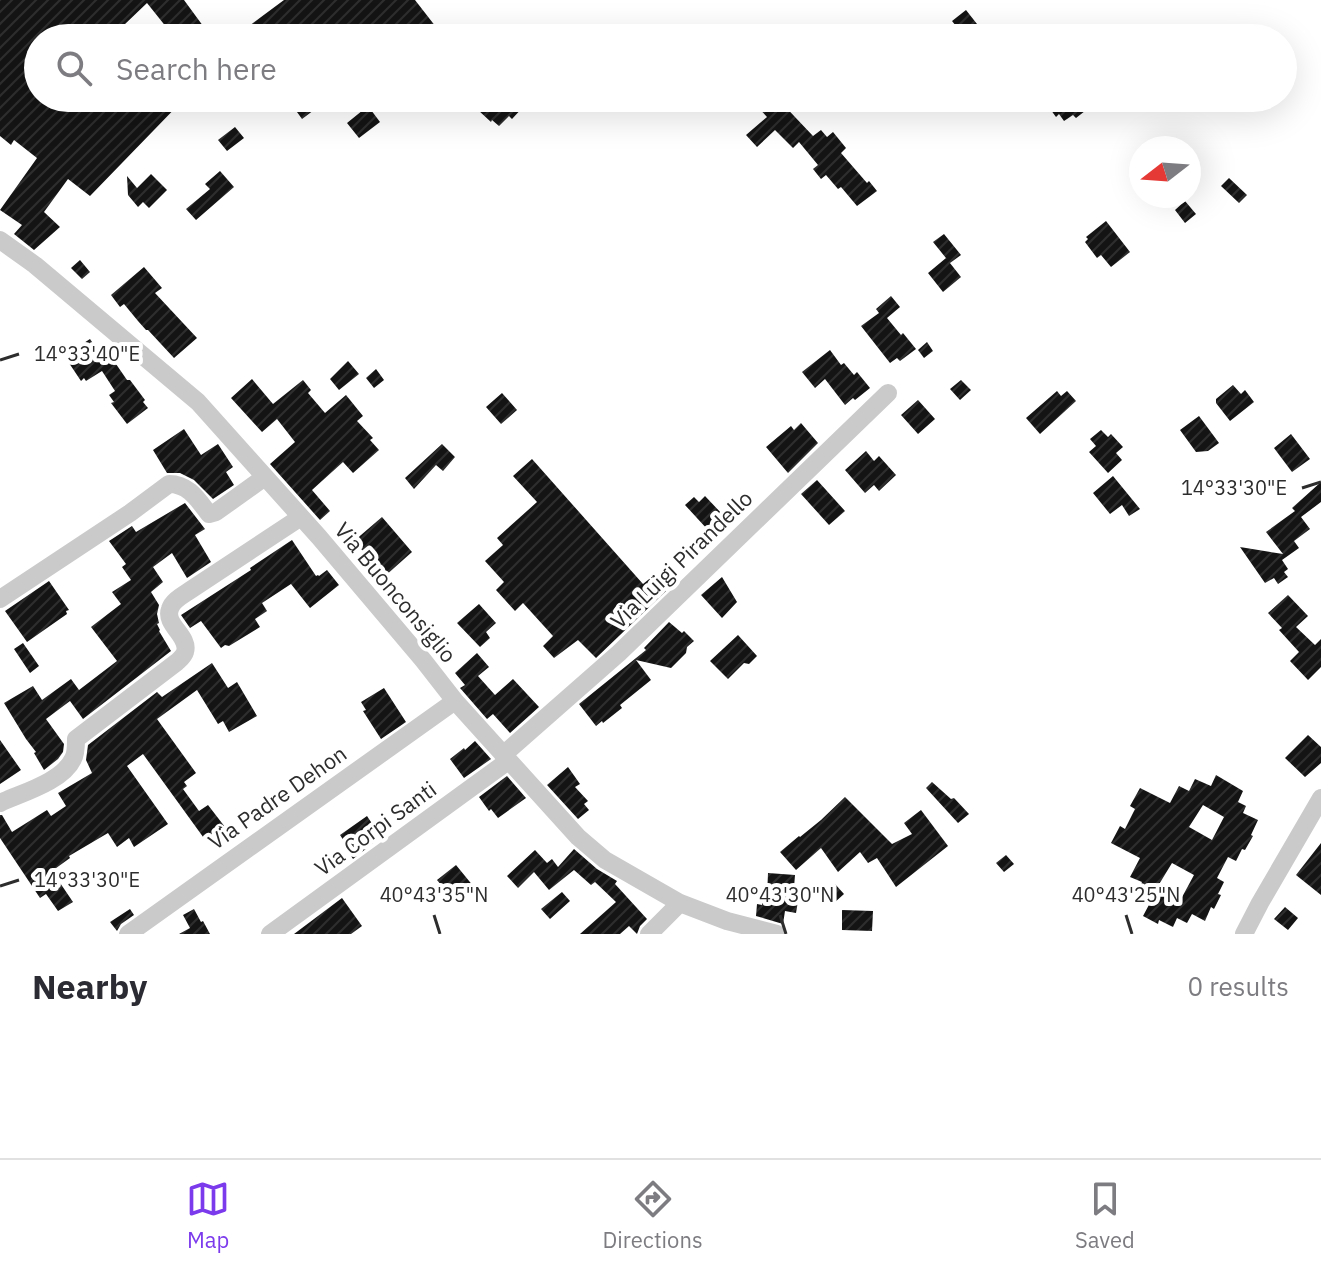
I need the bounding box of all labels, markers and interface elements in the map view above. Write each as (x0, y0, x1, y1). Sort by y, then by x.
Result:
search box (24, 24, 1297, 112)
icon: search (52, 46, 96, 90)
text: Search here (116, 49, 277, 88)
north arrow (1129, 136, 1201, 208)
text: 14°33'40"E (34, 340, 140, 367)
text: 14°33'30"E (1181, 474, 1287, 501)
street label: Via Luigi Pirandello (604, 484, 758, 634)
street label: Via Buonconsiglio (329, 516, 463, 668)
street label: Via Padre Dehon (202, 738, 352, 856)
street label: Via Corpi Santi (308, 774, 442, 882)
text: 14°33'30"E (34, 866, 140, 893)
text: 40°43'35"N (380, 881, 488, 908)
text: 40°43'30"N (726, 881, 834, 908)
text: 40°43'25"N (1072, 881, 1180, 908)
text: Nearby (32, 964, 147, 1008)
text: 0 results (1187, 969, 1289, 1003)
tab: Map (186, 1177, 230, 1254)
tab: Directions (603, 1177, 703, 1254)
tab: Saved (1075, 1177, 1135, 1254)

